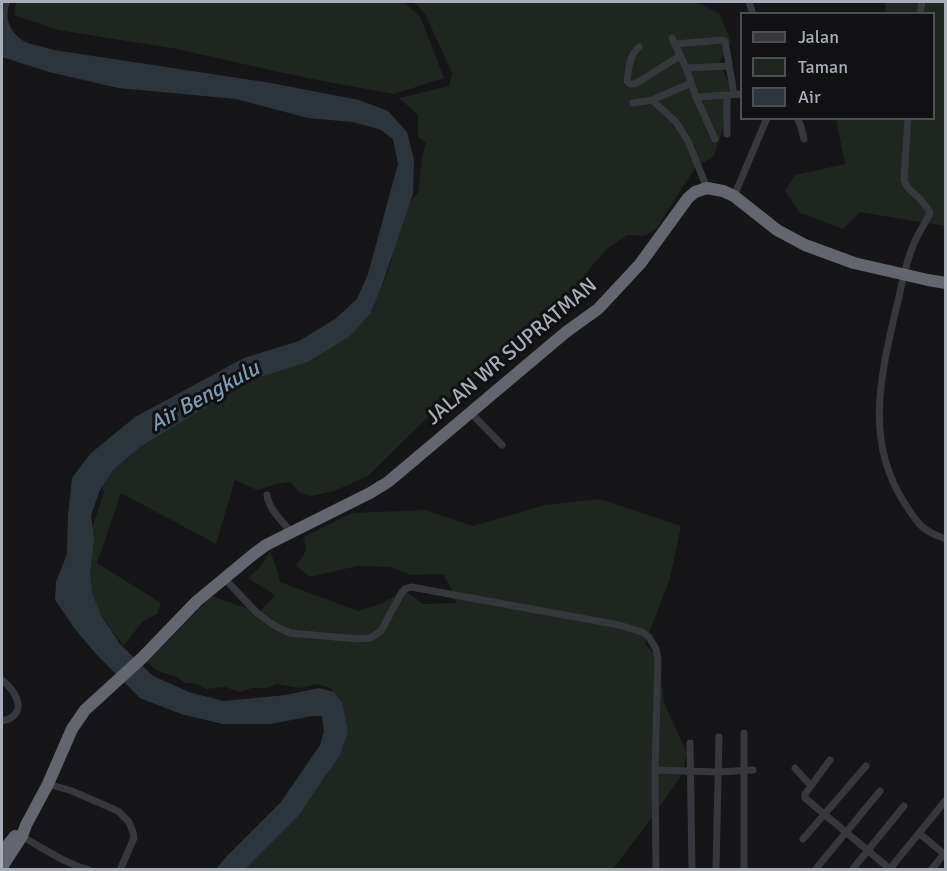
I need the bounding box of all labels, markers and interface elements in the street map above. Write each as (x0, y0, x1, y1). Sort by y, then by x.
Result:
legend (740, 12, 935, 120)
text: Jalan (798, 26, 839, 48)
text: Taman (798, 56, 848, 78)
text: Air (798, 86, 821, 108)
street label: JALAN WR SUPRATMAN (421, 273, 603, 431)
water label: Air Bengkulu (146, 356, 264, 438)

